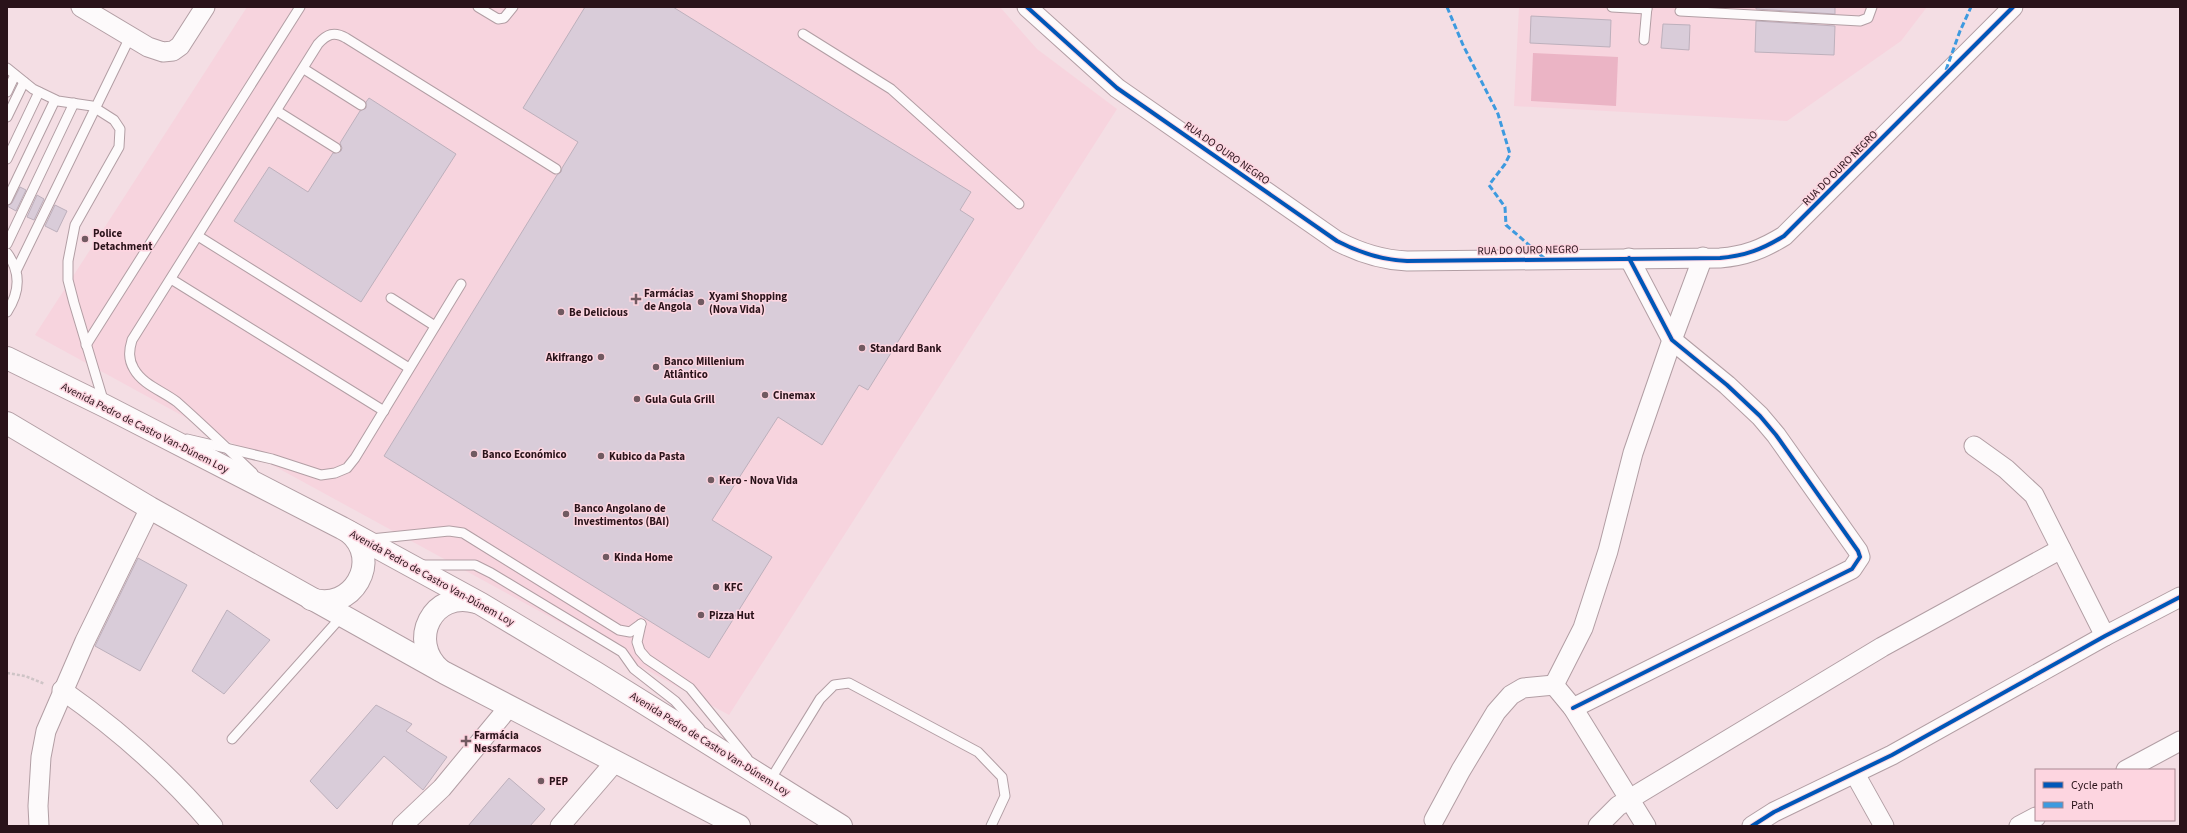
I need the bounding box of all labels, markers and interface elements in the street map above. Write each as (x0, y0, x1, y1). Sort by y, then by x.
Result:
street label: RUA DO OURO NEGRO (1181, 118, 1273, 188)
street label: RUA DO OURO NEGRO (1799, 127, 1881, 209)
place label: Police Detachment (93, 226, 153, 254)
marker: Police Detachment (80, 234, 90, 244)
street label: RUA DO OURO NEGRO (1477, 242, 1579, 258)
place label: Farmácias de Angola (644, 286, 694, 314)
place label: Xyami Shopping (Nova Vida) (709, 289, 787, 317)
marker: Farmácias de Angola (631, 294, 641, 304)
marker: Xyami Shopping (Nova Vida) (696, 297, 706, 307)
place label: Be Delicious (569, 305, 628, 320)
marker: Be Delicious (556, 307, 566, 317)
place label: Standard Bank (870, 341, 942, 356)
marker: Standard Bank (857, 343, 867, 353)
place label: Akifrango (545, 350, 593, 365)
marker: Akifrango (596, 352, 606, 362)
place label: Banco Millenium Atlântico (663, 354, 744, 382)
marker: Banco Millenium Atlântico (651, 362, 661, 372)
street label: Avenida Pedro de Castro Van-Dúnem Loy (59, 379, 231, 477)
place label: Cinemax (773, 388, 816, 403)
marker: Cinemax (760, 390, 770, 400)
place label: Gula Gula Grill (645, 392, 715, 407)
marker: Gula Gula Grill (632, 394, 642, 404)
place label: Banco Económico (482, 447, 567, 462)
marker: Banco Económico (469, 449, 479, 459)
place label: Kubico da Pasta (609, 449, 685, 464)
marker: Kubico da Pasta (596, 451, 606, 461)
place label: Kero - Nova Vida (719, 473, 798, 488)
marker: Kero - Nova Vida (706, 475, 716, 485)
place label: Banco Angolano de Investimentos (BAI) (574, 501, 669, 529)
marker: Banco Angolano de Investimentos (BAI) (561, 509, 571, 519)
street label: Avenida Pedro de Castro Van-Dúnem Loy (347, 526, 517, 630)
place label: Kinda Home (614, 550, 673, 565)
marker: Kinda Home (601, 552, 611, 562)
place label: KFC (724, 580, 743, 595)
marker: KFC (711, 582, 721, 592)
place label: Pizza Hut (709, 608, 755, 623)
marker: Pizza Hut (696, 610, 706, 620)
street label: Avenida Pedro de Castro Van-Dúnem Loy (627, 688, 793, 800)
place label: Farmácia Nessfarmacos (474, 728, 542, 756)
marker: Farmácia Nessfarmacos (461, 736, 471, 746)
legend (2035, 769, 2175, 821)
place label: PEP (549, 774, 569, 789)
marker: PEP (536, 776, 546, 786)
text: Cycle path (2071, 777, 2123, 794)
text: Path (2071, 797, 2094, 814)

